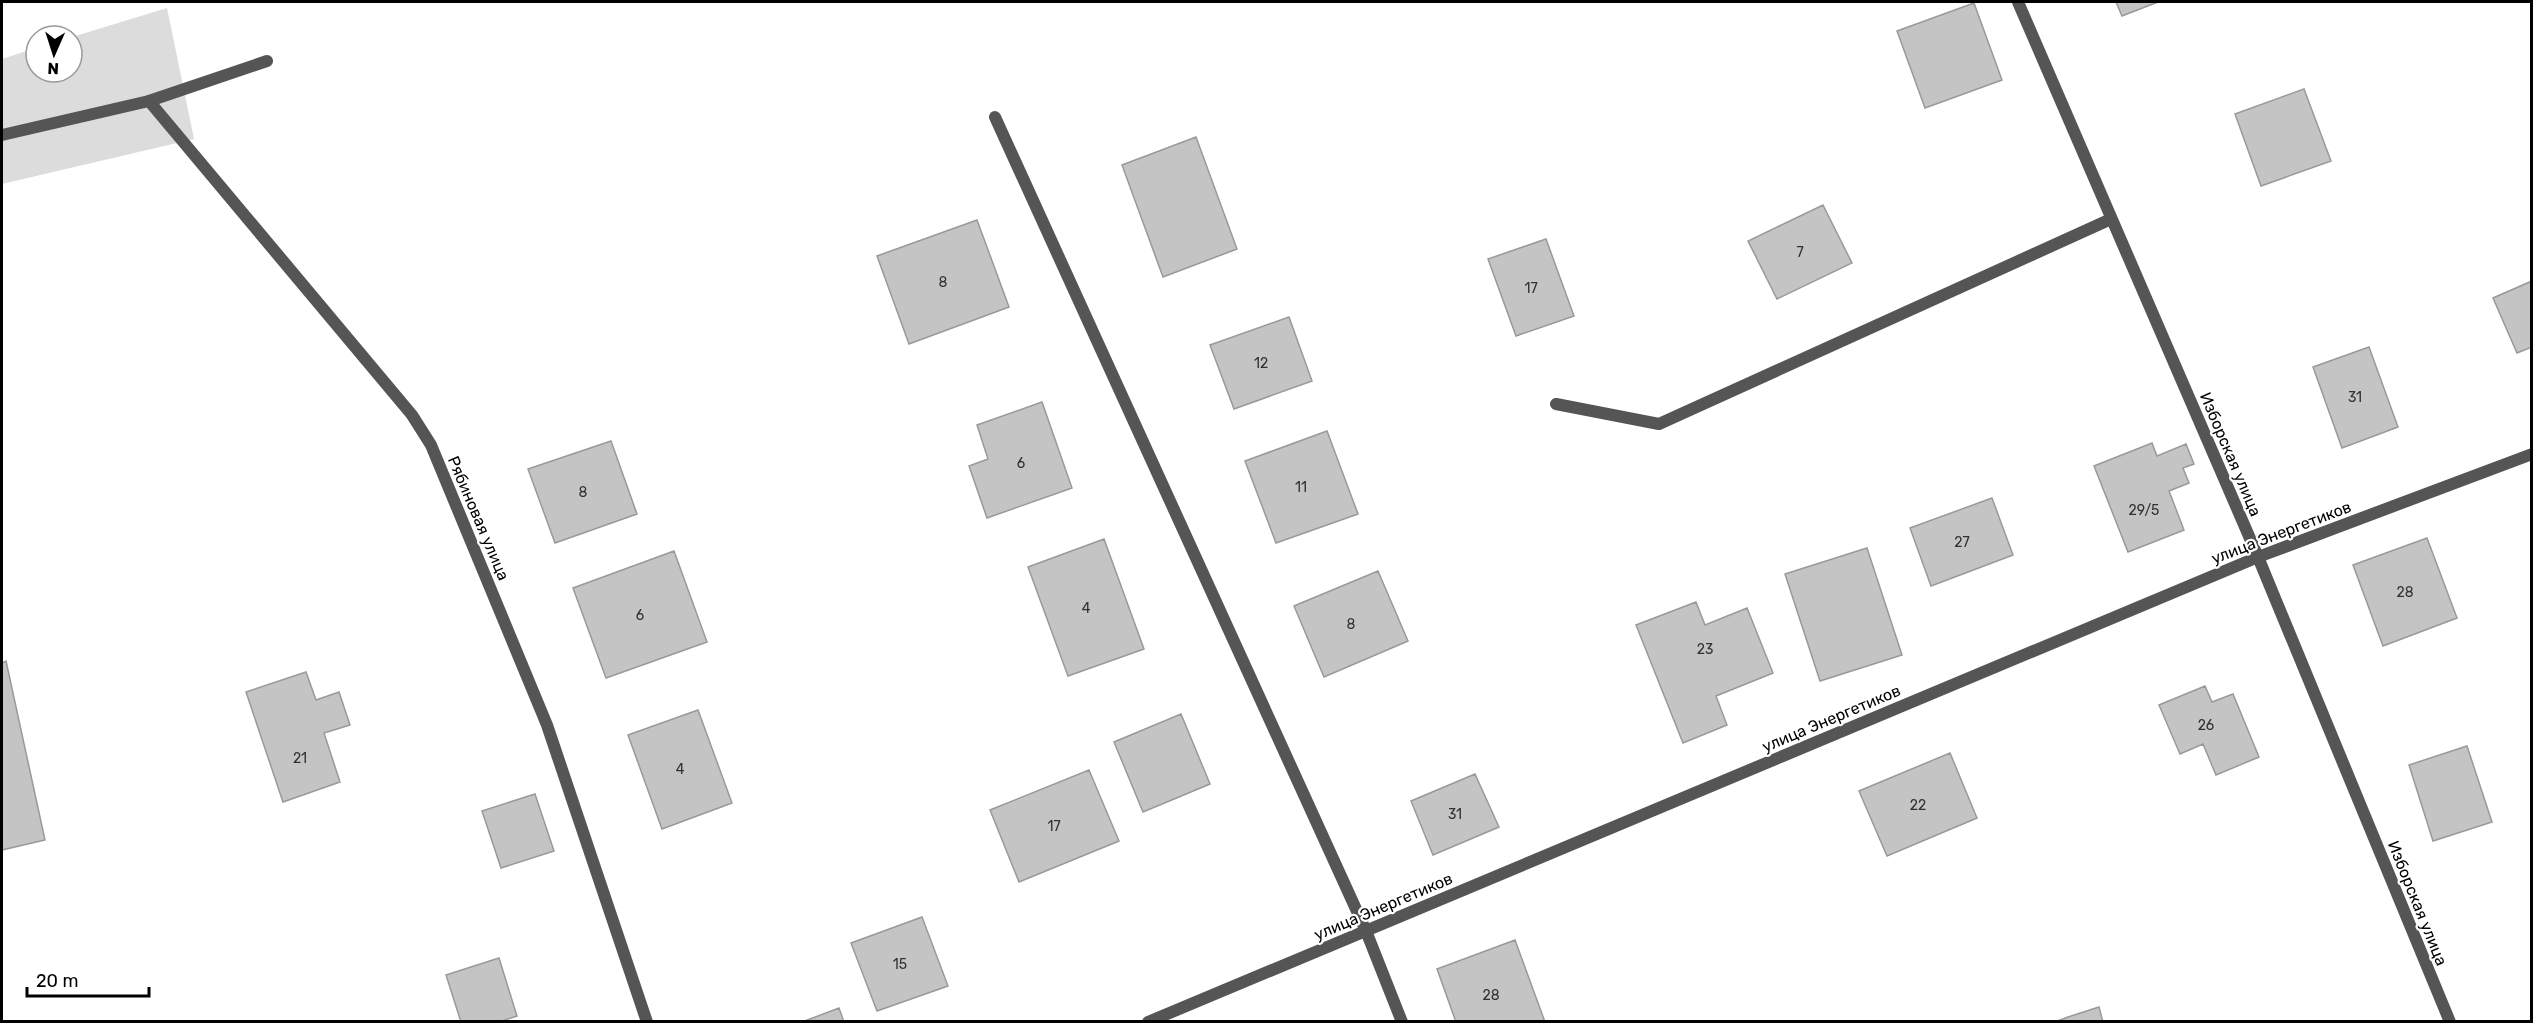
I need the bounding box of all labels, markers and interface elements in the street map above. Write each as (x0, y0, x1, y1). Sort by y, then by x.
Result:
north arrow (24, 24, 84, 84)
text: N (47, 59, 59, 78)
house number: 7 (1796, 244, 1804, 261)
house number: 8 (939, 274, 948, 291)
house number: 17 (1524, 280, 1538, 297)
house number: 12 (1254, 355, 1268, 372)
street label: Изборская улица (2196, 389, 2265, 519)
house number: 31 (2348, 389, 2362, 406)
street label: Рябиновая улица (444, 453, 513, 583)
house number: 6 (1017, 455, 1025, 472)
house number: 11 (1295, 479, 1307, 496)
house number: 8 (579, 484, 588, 501)
street label: улица Энергетиков (2209, 497, 2354, 568)
house number: 29/5 (2129, 502, 2159, 519)
house number: 27 (1954, 534, 1970, 551)
house number: 28 (2396, 584, 2414, 601)
house number: 4 (1082, 600, 1091, 617)
house number: 6 (636, 607, 644, 624)
house number: 8 (1347, 616, 1356, 633)
house number: 23 (1697, 641, 1713, 658)
street label: улица Энергетиков (1759, 681, 1903, 756)
house number: 26 (2198, 717, 2214, 734)
house number: 21 (293, 750, 307, 767)
house number: 4 (676, 761, 685, 778)
house number: 22 (1910, 797, 1926, 814)
house number: 31 (1448, 806, 1462, 823)
house number: 17 (1047, 818, 1061, 835)
street label: Изборская улица (2384, 838, 2451, 968)
street label: улица Энергетиков (1311, 869, 1455, 944)
house number: 15 (893, 956, 907, 973)
scale bar (27, 960, 148, 998)
text: 20 m (36, 970, 78, 992)
house number: 28 (1482, 987, 1500, 1004)

